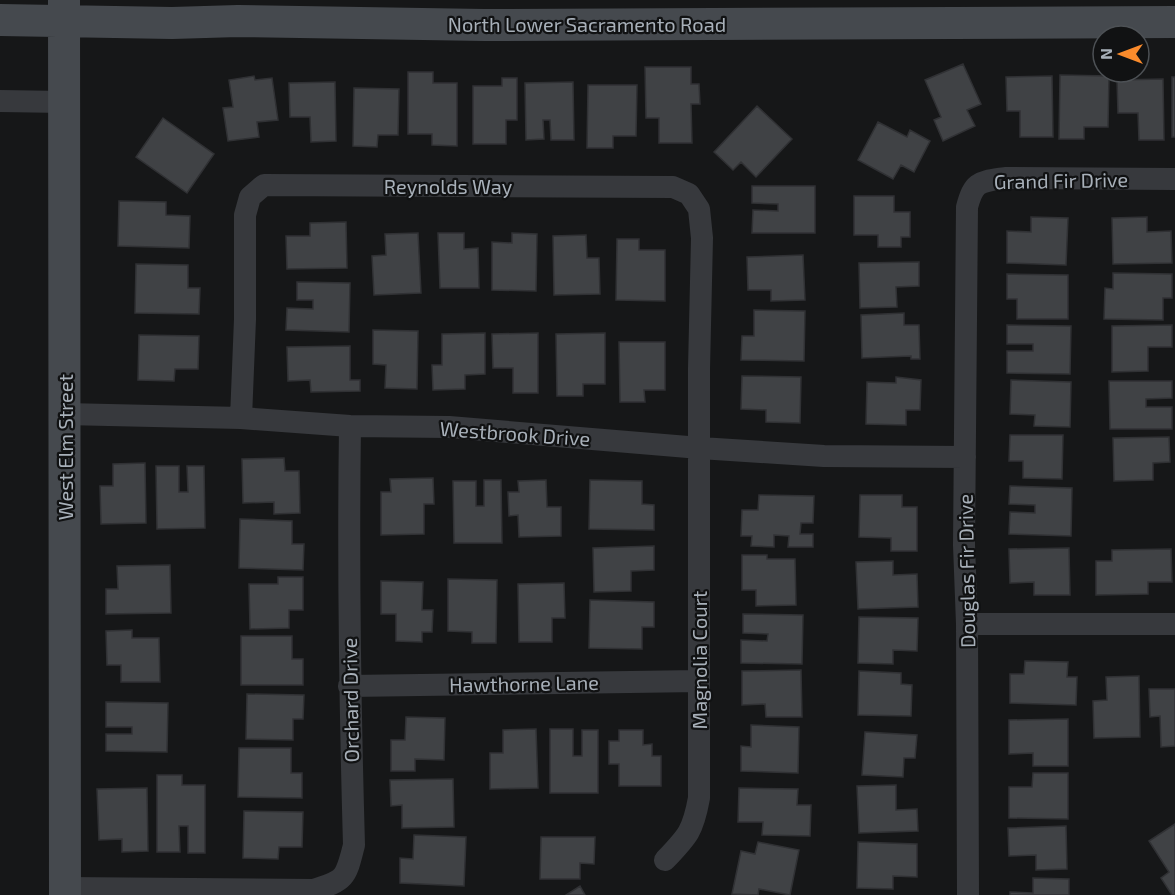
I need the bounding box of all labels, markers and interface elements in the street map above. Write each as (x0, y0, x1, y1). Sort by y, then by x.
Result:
street label: North Lower Sacramento Road (448, 12, 726, 36)
north arrow (1091, 24, 1151, 84)
text: N (1096, 48, 1115, 60)
street label: Grand Fir Drive (994, 167, 1128, 193)
street label: Reynolds Way (384, 174, 513, 198)
street label: West Elm Street (53, 373, 77, 520)
street label: Westbrook Drive (439, 416, 591, 450)
street label: Douglas Fir Drive (953, 494, 979, 648)
street label: Magnolia Court (687, 590, 711, 729)
street label: Orchard Drive (337, 637, 363, 763)
street label: Hawthorne Lane (449, 670, 599, 696)

